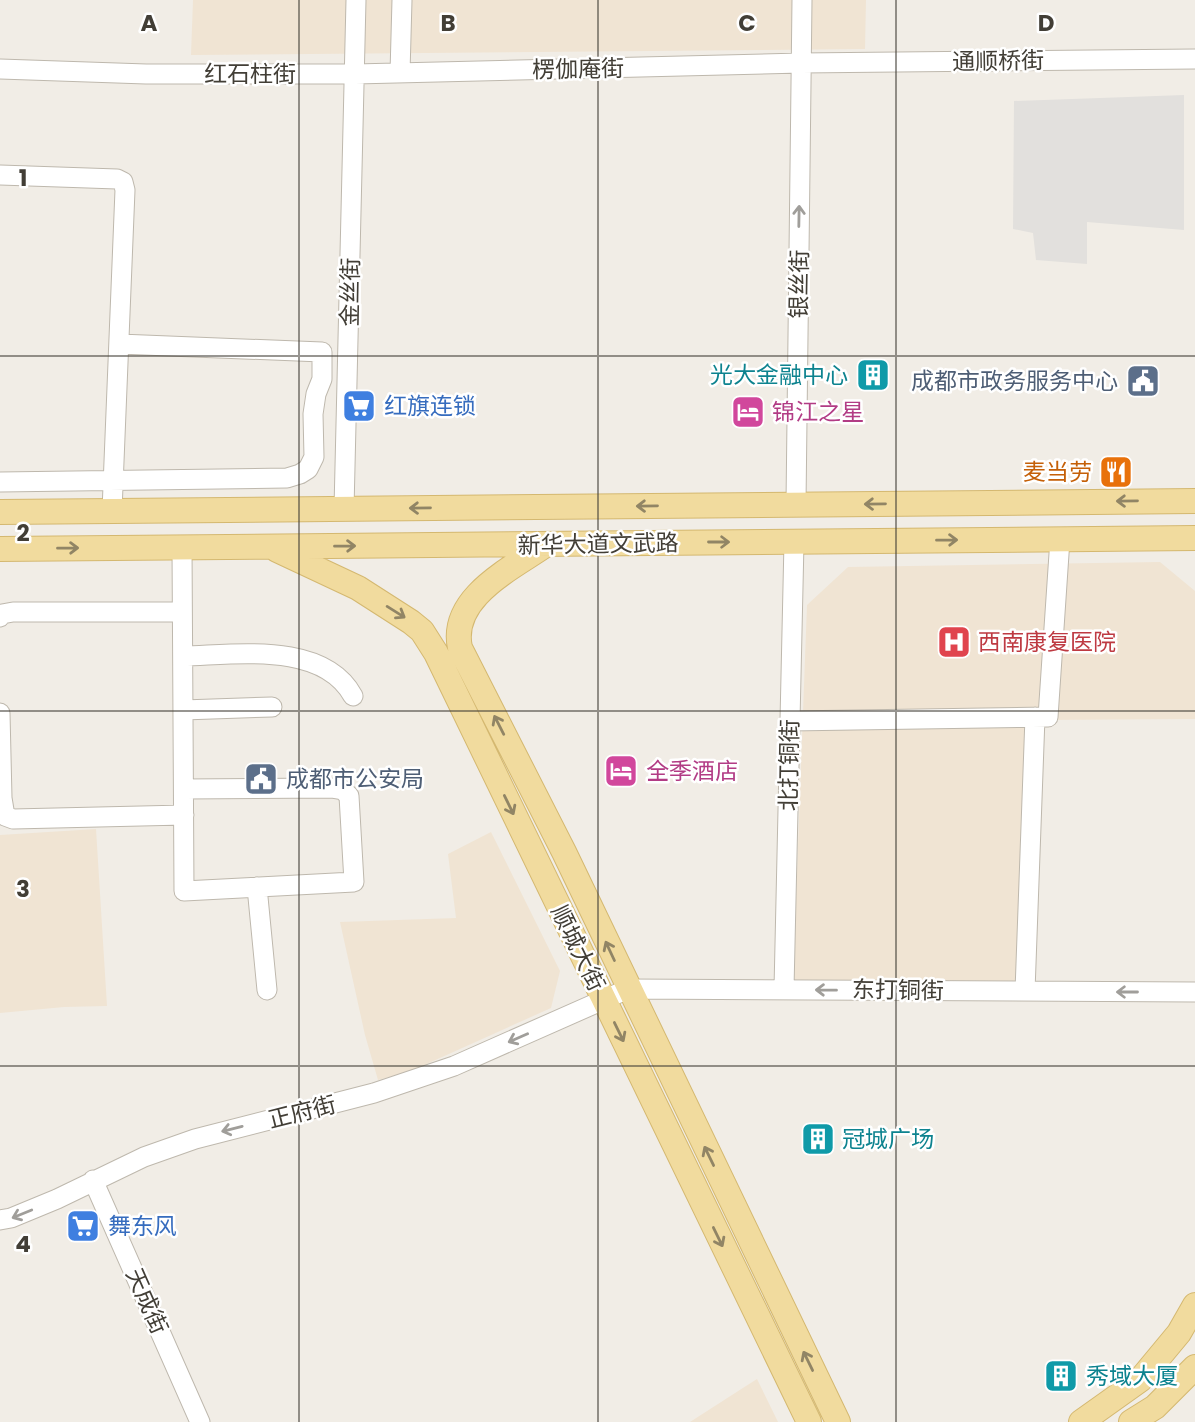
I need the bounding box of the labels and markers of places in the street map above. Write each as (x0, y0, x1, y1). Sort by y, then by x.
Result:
building icon: 光大金融中心 (854, 356, 892, 394)
place label: 光大金融中心 (710, 359, 848, 391)
public building icon: 成都市政务服务中心 (1124, 362, 1162, 400)
place label: 成都市政务服务中心 (911, 365, 1118, 397)
supermarket icon: 红旗连锁 (340, 387, 378, 425)
place label: 红旗连锁 (384, 390, 476, 422)
hotel icon: 锦江之星 (729, 393, 767, 431)
place label: 锦江之星 (772, 396, 864, 428)
restaurant icon: 麦当劳 (1097, 453, 1135, 491)
place label: 麦当劳 (1023, 456, 1092, 488)
hospital icon: 西南康复医院 (935, 623, 973, 661)
place label: 西南康复医院 (978, 626, 1116, 658)
hotel icon: 全季酒店 (602, 752, 640, 790)
place label: 全季酒店 (646, 755, 738, 787)
public building icon: 成都市公安局 (242, 760, 280, 798)
place label: 成都市公安局 (286, 763, 424, 795)
building icon: 冠城广场 (799, 1120, 837, 1158)
place label: 冠城广场 (842, 1123, 934, 1155)
supermarket icon: 舞东风 (64, 1207, 102, 1245)
place label: 舞东风 (108, 1210, 177, 1242)
building icon: 秀域大厦 (1042, 1357, 1080, 1395)
place label: 秀域大厦 (1086, 1360, 1178, 1392)

